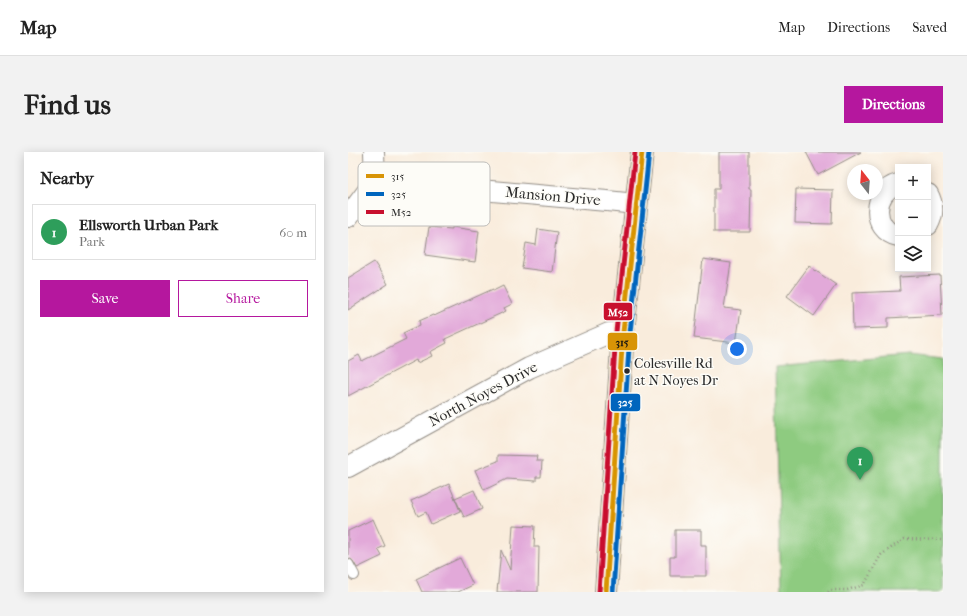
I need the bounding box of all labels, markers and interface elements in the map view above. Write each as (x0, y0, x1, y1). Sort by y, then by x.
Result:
text: Map (20, 17, 56, 39)
text: Map (778, 19, 805, 36)
text: Directions (827, 19, 890, 36)
text: Saved (912, 19, 947, 36)
button: Directions (844, 86, 943, 123)
text: Find us (24, 88, 111, 121)
legend (358, 162, 490, 226)
north arrow (847, 164, 883, 200)
map controls (895, 164, 931, 272)
button: + (895, 164, 931, 200)
text: Nearby (40, 168, 94, 188)
text: 315 (391, 170, 404, 183)
street label: Mansion Drive (505, 183, 602, 209)
text: 325 (391, 188, 406, 201)
button: − (895, 200, 931, 236)
text: M52 (391, 206, 412, 219)
text: Ellsworth Urban Park (79, 216, 218, 234)
text: 1 (52, 225, 56, 240)
text: 60 m (279, 225, 307, 240)
text: Park (79, 234, 105, 249)
button: layers (895, 236, 931, 272)
button: Save (40, 280, 170, 317)
button: Share (178, 280, 308, 317)
line badge: M52 (603, 302, 633, 321)
text: M52 (607, 306, 629, 319)
line badge: 315 (607, 332, 638, 351)
text: 315 (615, 336, 629, 349)
your location (727, 339, 747, 359)
place label: Colesville Rd at N Noyes Dr (634, 355, 718, 389)
street label: North Noyes Drive (425, 357, 541, 430)
marker: Colesville Rd at N Noyes Dr (622, 366, 632, 376)
line badge: 325 (610, 393, 641, 412)
text: 325 (618, 396, 633, 409)
pin: 1 (847, 447, 873, 480)

